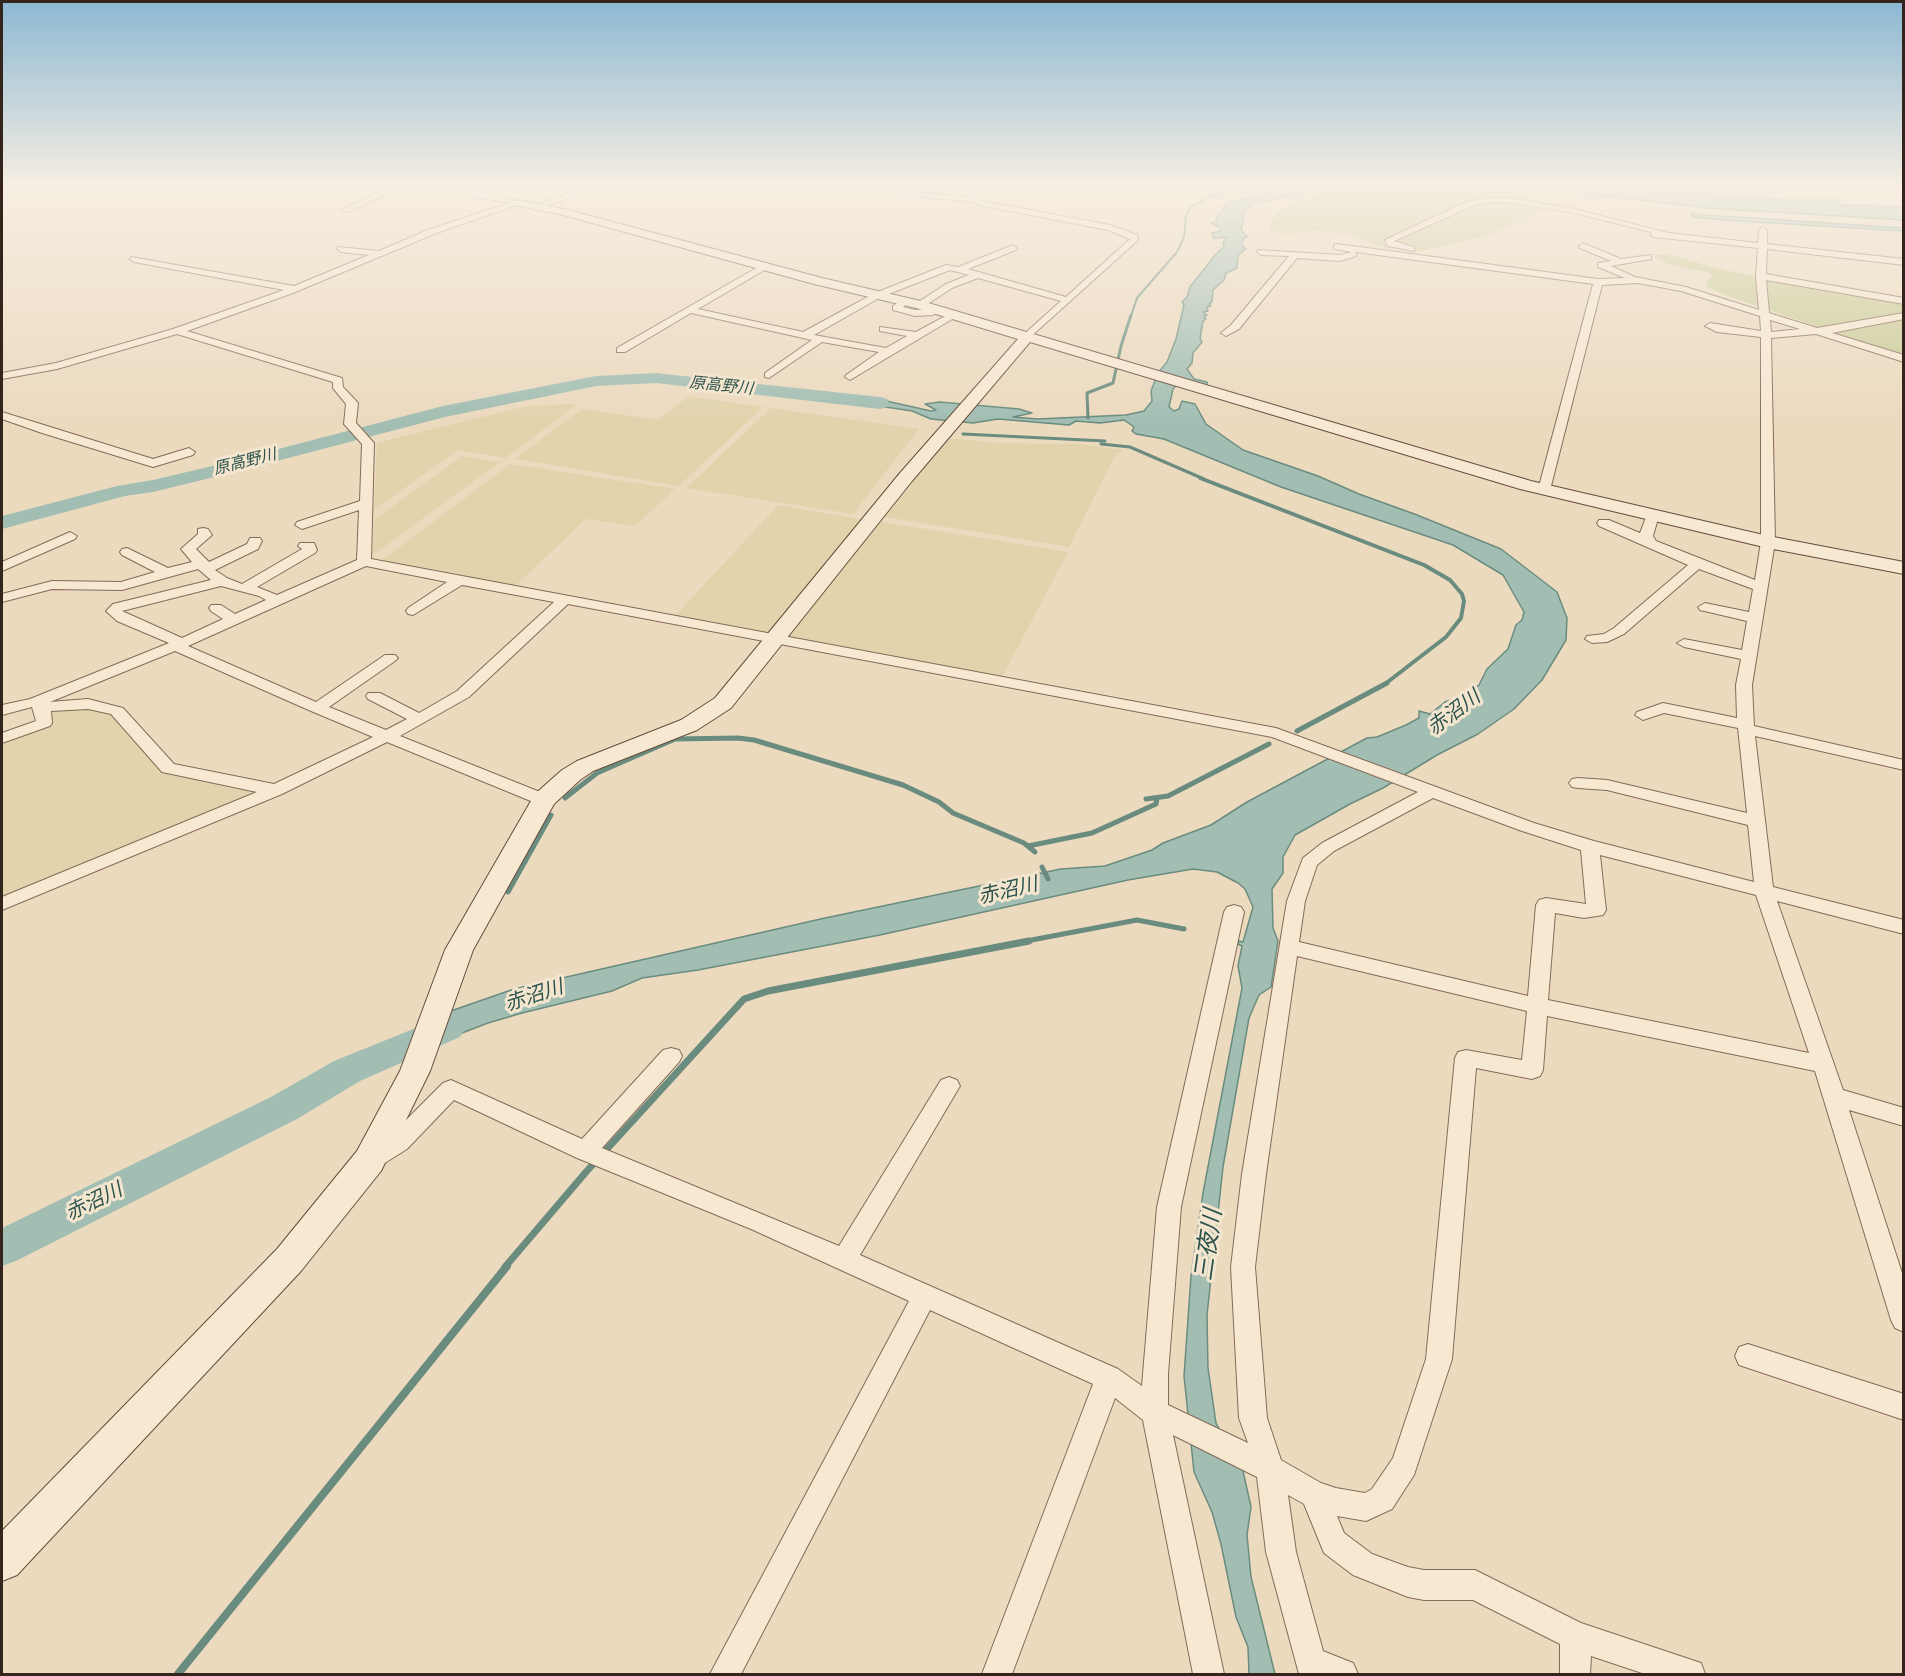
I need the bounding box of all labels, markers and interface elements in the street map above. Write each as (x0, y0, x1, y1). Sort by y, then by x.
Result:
water label: 原高野川 (688, 373, 754, 399)
water label: 原高野川 (212, 445, 278, 479)
water label: 赤沼川 (1423, 685, 1485, 741)
water label: 赤沼川 (976, 873, 1040, 909)
water label: 赤沼川 (502, 975, 566, 1017)
water label: 赤沼川 (62, 1178, 126, 1226)
water label: 三夜川 (1190, 1207, 1228, 1283)

